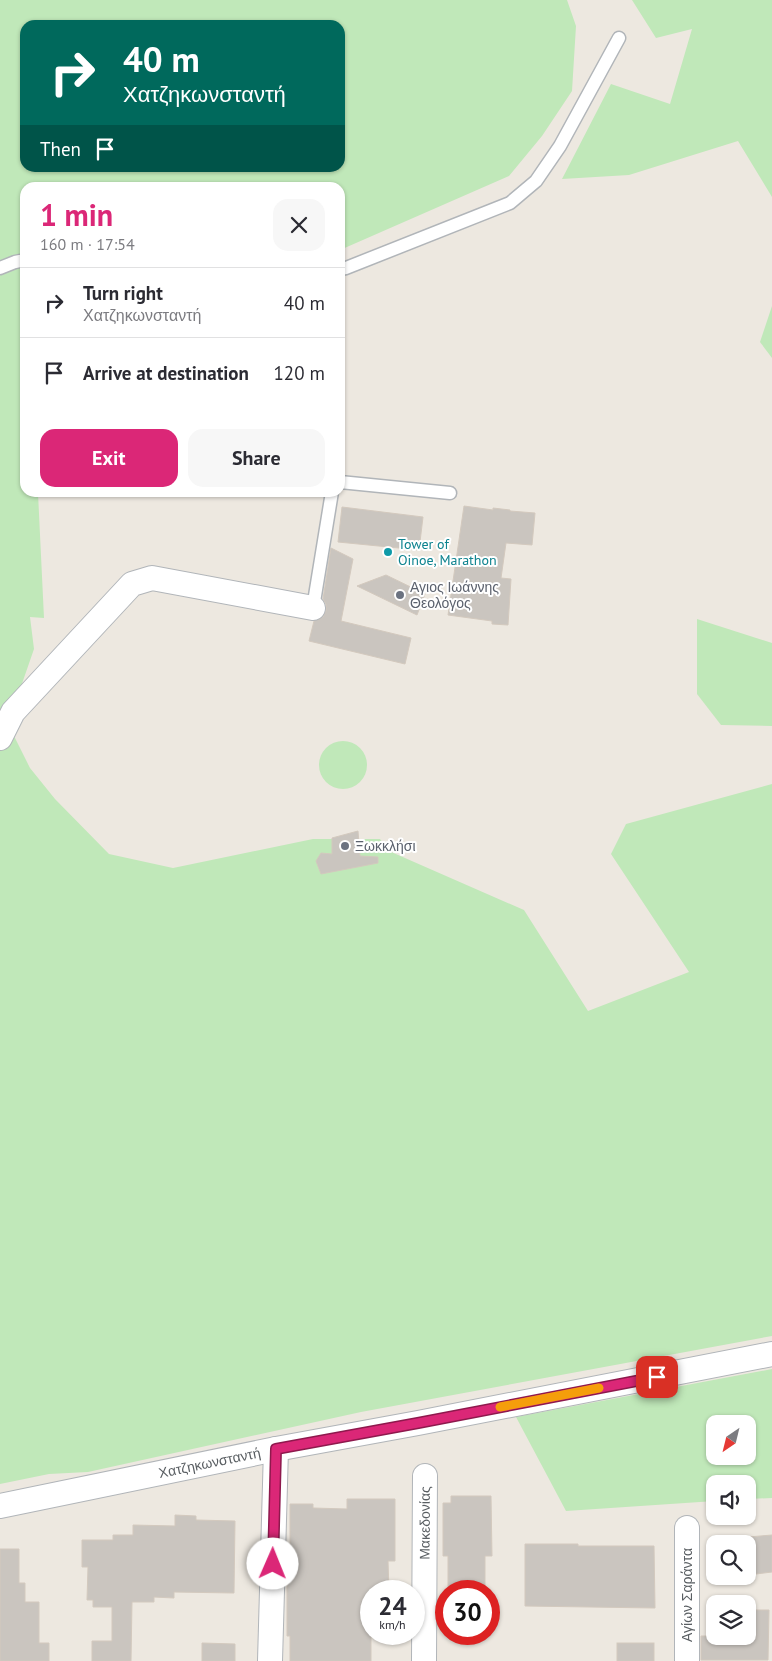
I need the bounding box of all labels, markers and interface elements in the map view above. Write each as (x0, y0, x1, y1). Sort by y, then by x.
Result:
text: 40 m (123, 36, 200, 82)
icon: right (40, 40, 105, 105)
text: Χατζηκωνσταντή (123, 80, 286, 108)
icon: arrive (91, 135, 119, 163)
text: Then (40, 137, 81, 161)
text: 1 min (40, 195, 113, 234)
button: close (273, 199, 325, 251)
text: 160 m · 17:54 (40, 234, 135, 254)
text: Turn right (83, 281, 163, 305)
icon: right (40, 289, 68, 317)
text: 40 m (284, 291, 325, 315)
text: Χατζηκωνσταντή (83, 305, 201, 325)
icon: arrive (40, 359, 68, 387)
text: Arrive at destination (83, 361, 249, 385)
text: 120 m (273, 361, 325, 385)
button: Exit (40, 429, 178, 487)
button: Share (188, 429, 325, 487)
place label: Tower of Oinoe, Marathon (398, 535, 497, 569)
marker: Tower of Oinoe, Marathon (382, 546, 394, 558)
place label: Αγιος Ιωάννης Θεολόγος (410, 578, 499, 612)
marker: Αγιος Ιωάννης Θεολόγος (394, 589, 406, 601)
place label: Ξωκκλήσι (355, 837, 416, 855)
marker: Ξωκκλήσι (339, 840, 351, 852)
pin (636, 1356, 678, 1398)
icon: arrive (643, 1363, 671, 1391)
north arrow (706, 1415, 756, 1465)
map controls (706, 1415, 756, 1645)
street label: Χατζηκωνσταντή (157, 1443, 262, 1482)
button: sound (706, 1475, 756, 1525)
street label: Μακεδονίας (416, 1486, 434, 1560)
button: search (706, 1535, 756, 1585)
position arrow (246, 1537, 298, 1589)
street label: Αγίων Σαράντα (678, 1548, 696, 1642)
speed limit sign: 30 (435, 1580, 500, 1645)
text: 24 (378, 1590, 407, 1622)
button: layers (706, 1595, 756, 1645)
text: km/h (379, 1617, 406, 1632)

